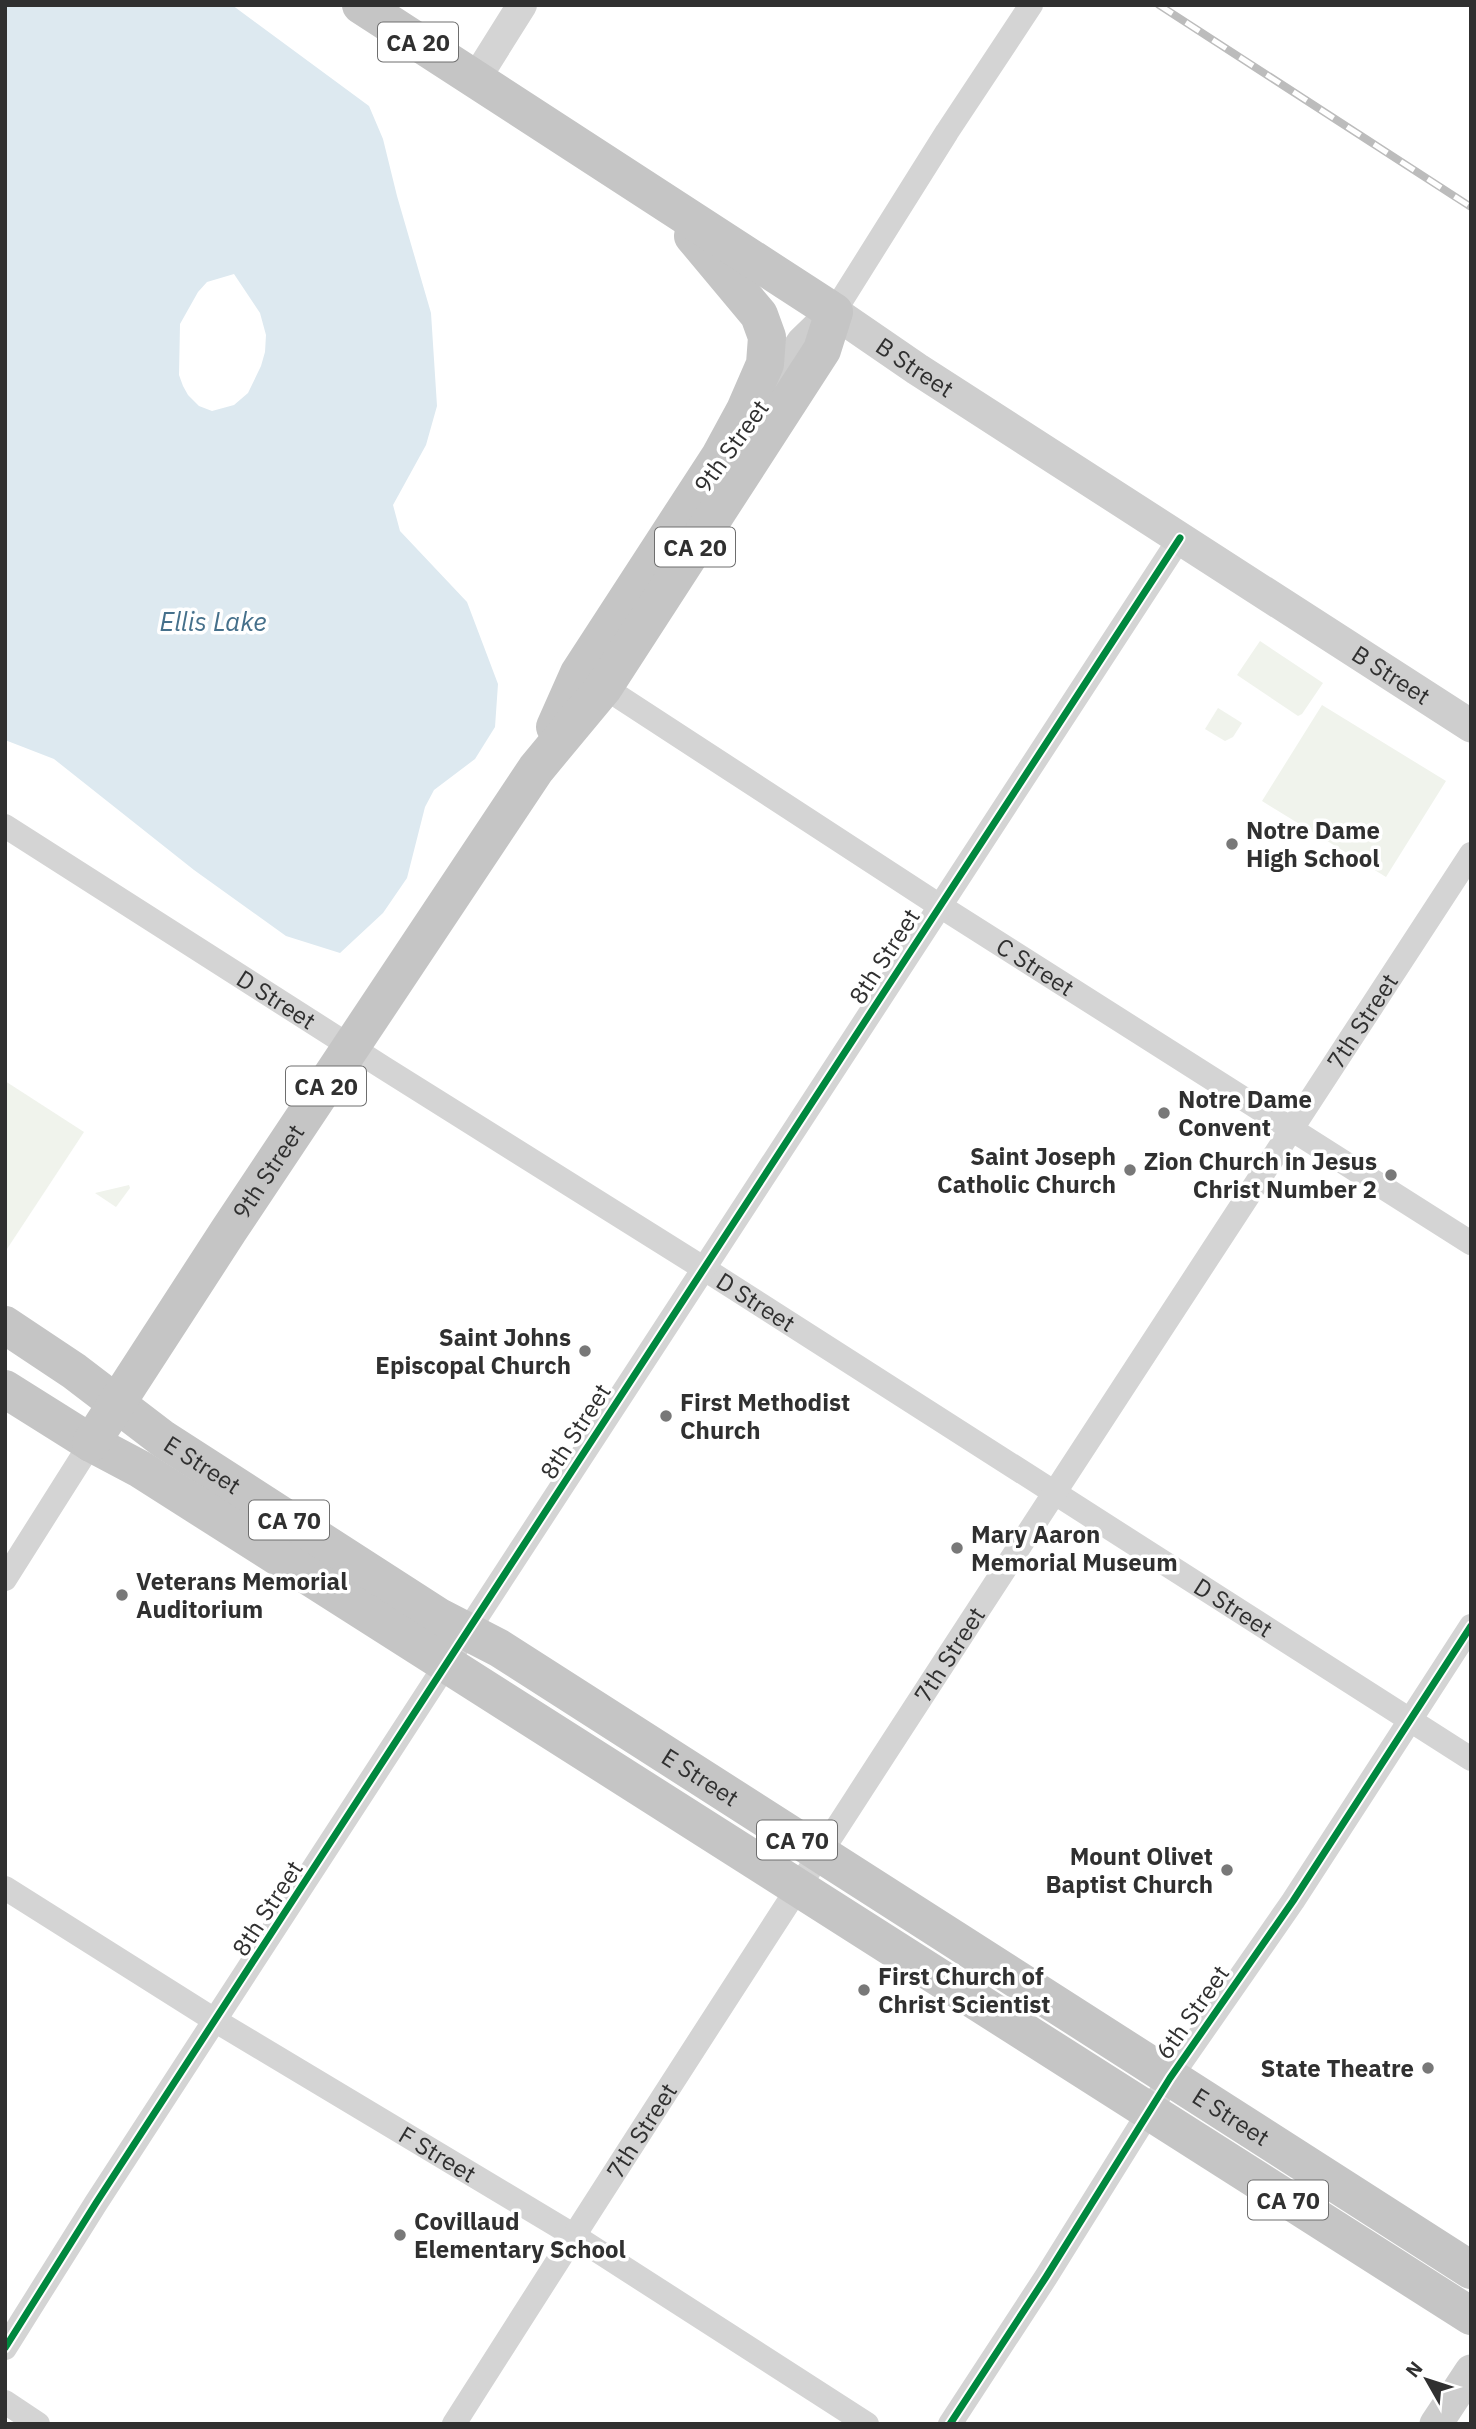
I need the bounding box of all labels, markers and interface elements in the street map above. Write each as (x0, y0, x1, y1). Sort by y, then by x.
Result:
road number: CA 20 (378, 22, 458, 61)
street label: B Street (870, 330, 960, 405)
street label: 9th Street (686, 393, 776, 499)
road number: CA 20 (655, 527, 735, 566)
water label: Ellis Lake (159, 604, 267, 638)
street label: B Street (1346, 638, 1437, 712)
place label: Notre Dame High School (1246, 814, 1380, 874)
marker: Notre Dame High School (1224, 836, 1240, 852)
street label: 8th Street (841, 902, 927, 1010)
street label: C Street (990, 930, 1080, 1003)
street label: D Street (231, 962, 322, 1036)
street label: 7th Street (1319, 967, 1405, 1075)
road number: CA 20 (286, 1066, 366, 1106)
place label: Notre Dame Convent (1178, 1083, 1312, 1143)
marker: Notre Dame Convent (1156, 1105, 1172, 1121)
street label: 9th Street (225, 1118, 311, 1225)
place label: Saint Joseph Catholic Church (937, 1140, 1116, 1200)
place label: Zion Church in Jesus Christ Number 2 (1144, 1145, 1377, 1205)
marker: Saint Joseph Catholic Church (1122, 1162, 1138, 1178)
marker: Zion Church in Jesus Christ Number 2 (1383, 1167, 1399, 1183)
street label: D Street (710, 1265, 801, 1339)
place label: Saint Johns Episcopal Church (375, 1321, 571, 1381)
marker: Saint Johns Episcopal Church (577, 1343, 593, 1359)
street label: 8th Street (532, 1377, 618, 1485)
place label: First Methodist Church (680, 1386, 850, 1446)
marker: First Methodist Church (658, 1408, 674, 1424)
street label: E Street (158, 1428, 247, 1501)
road number: CA 70 (249, 1500, 329, 1540)
place label: Mary Aaron Memorial Museum (971, 1518, 1178, 1578)
marker: Mary Aaron Memorial Museum (949, 1540, 965, 1556)
place label: Veterans Memorial Auditorium (136, 1565, 348, 1625)
street label: D Street (1188, 1570, 1279, 1644)
marker: Veterans Memorial Auditorium (114, 1587, 130, 1603)
street label: 7th Street (906, 1601, 992, 1709)
street label: E Street (656, 1740, 745, 1813)
road number: CA 70 (757, 1820, 837, 1859)
place label: Mount Olivet Baptist Church (1046, 1840, 1213, 1900)
street label: 8th Street (224, 1854, 310, 1962)
marker: Mount Olivet Baptist Church (1219, 1862, 1235, 1878)
street label: 6th Street (1148, 1959, 1236, 2065)
place label: First Church of Christ Scientist (878, 1960, 1050, 2020)
marker: First Church of Christ Scientist (856, 1982, 872, 1998)
place label: State Theatre (1261, 2052, 1414, 2084)
marker: State Theatre (1420, 2060, 1436, 2076)
street label: 7th Street (599, 2077, 684, 2185)
street label: E Street (1186, 2080, 1276, 2153)
street label: F Street (393, 2118, 482, 2190)
road number: CA 70 (1248, 2180, 1328, 2220)
place label: Covillaud Elementary School (414, 2205, 626, 2265)
marker: Covillaud Elementary School (392, 2227, 408, 2243)
north arrow (1392, 2345, 1462, 2415)
text: N (1400, 2356, 1427, 2382)

